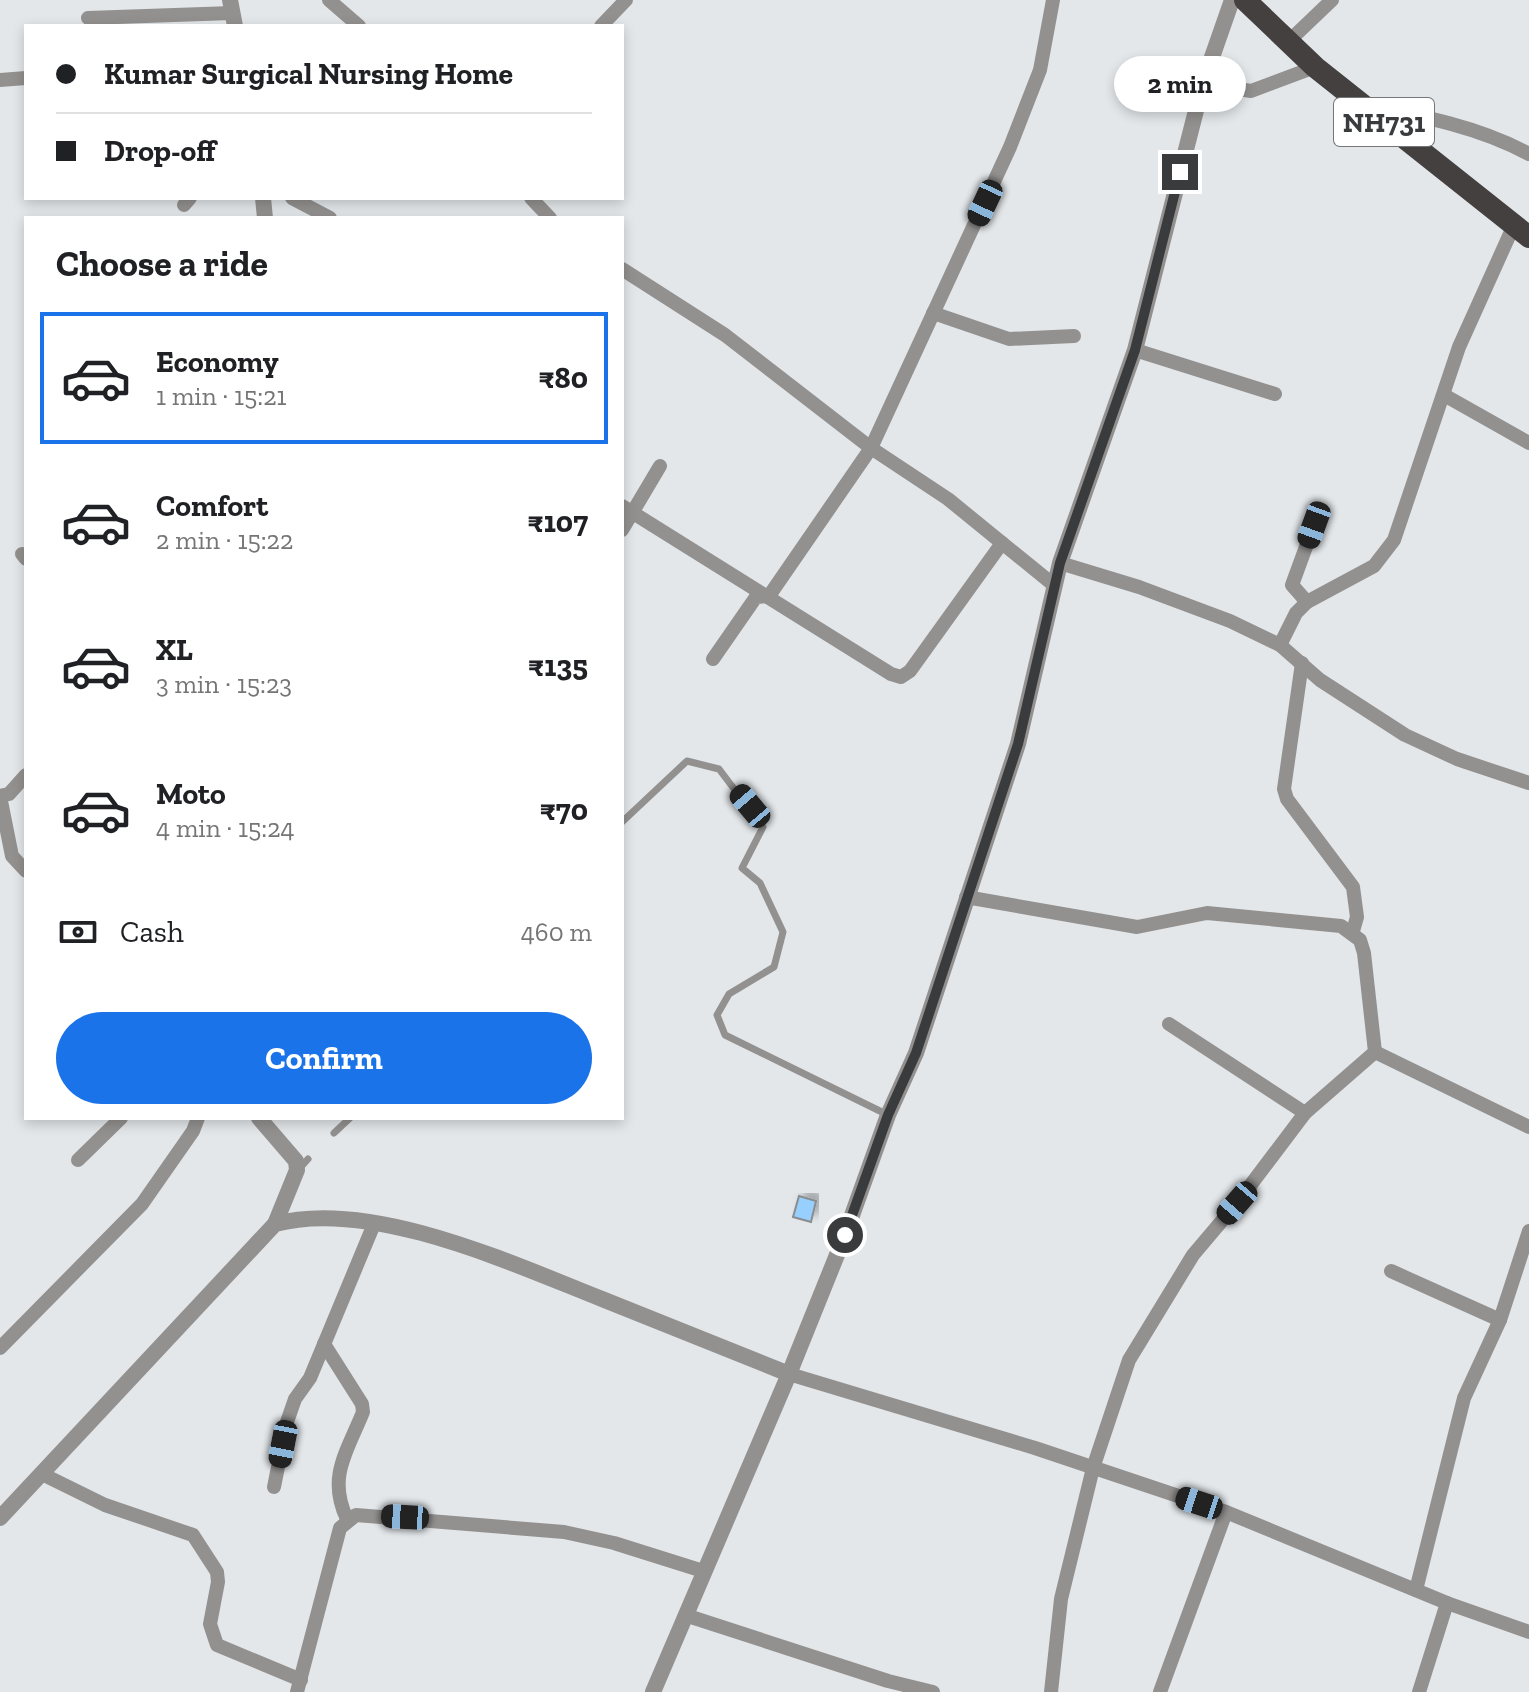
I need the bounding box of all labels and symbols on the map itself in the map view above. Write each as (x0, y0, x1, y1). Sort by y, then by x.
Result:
callout: 2 min (1114, 56, 1246, 112)
road number: NH731 (1334, 98, 1434, 146)
route end (1162, 154, 1198, 190)
car (964, 176, 1006, 230)
car (1295, 498, 1333, 552)
car (725, 780, 775, 832)
car (1212, 1177, 1262, 1229)
route start (827, 1217, 863, 1253)
car (267, 1418, 299, 1470)
car (1172, 1484, 1226, 1522)
car (380, 1504, 430, 1530)

